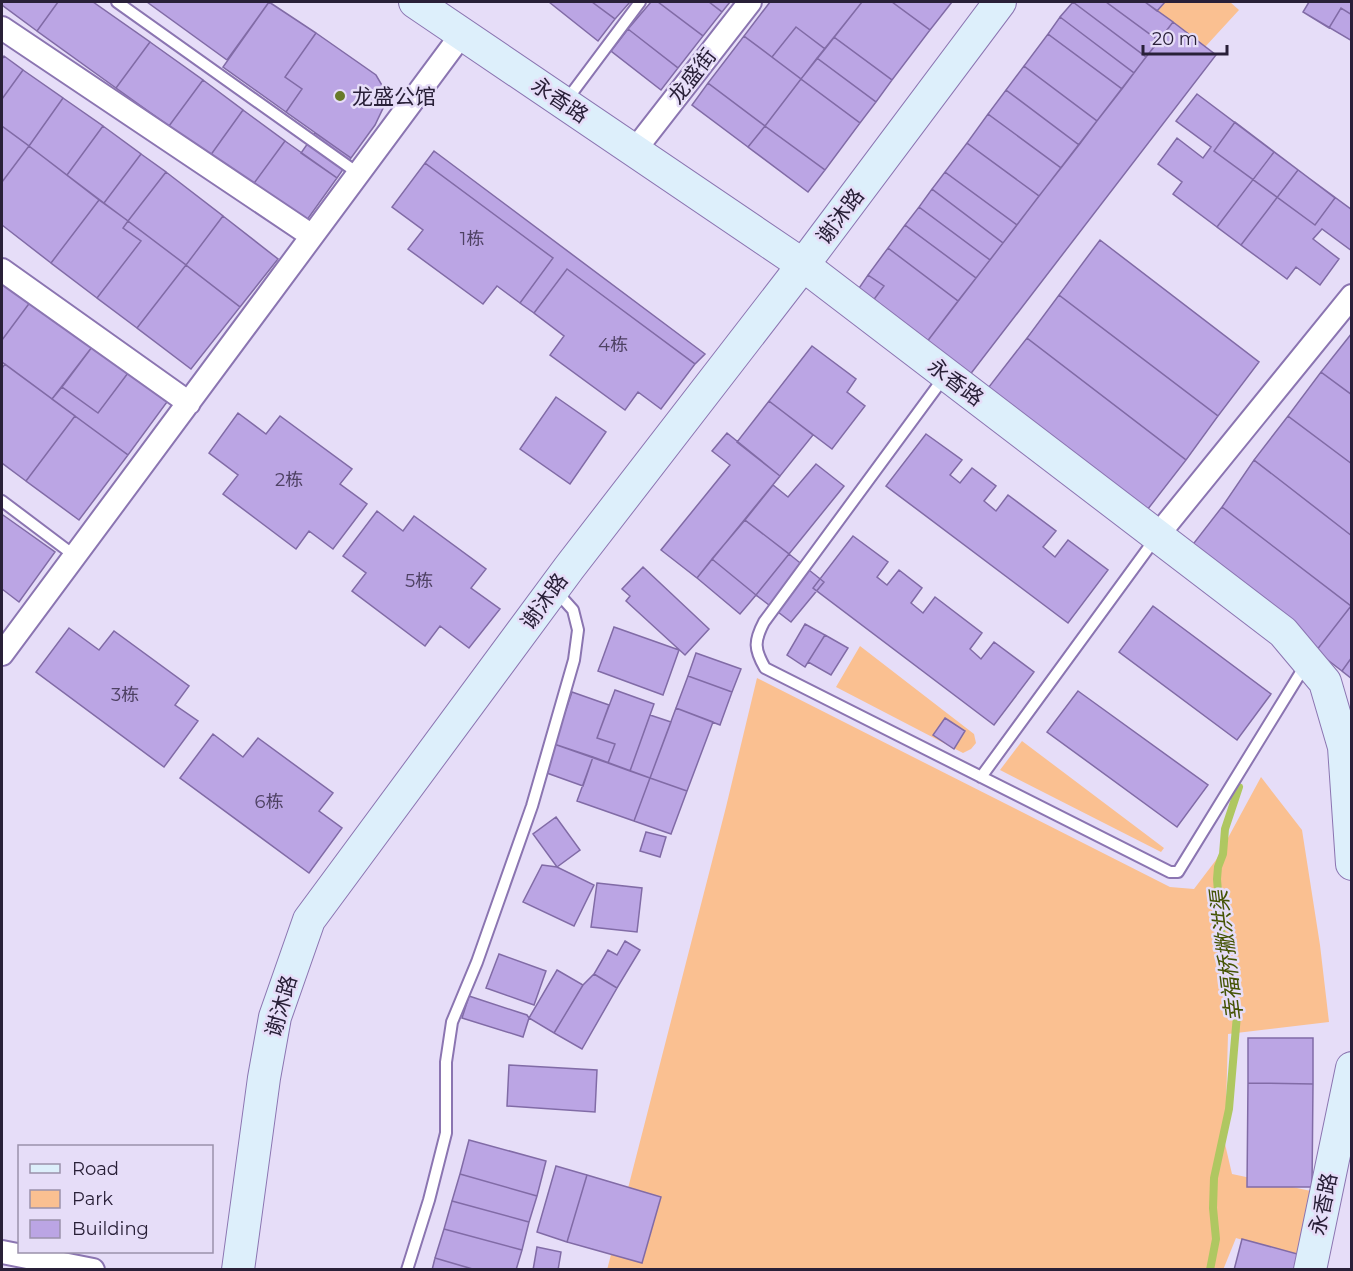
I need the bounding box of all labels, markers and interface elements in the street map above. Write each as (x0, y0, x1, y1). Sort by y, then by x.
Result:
scale bar (1143, 18, 1227, 56)
text: 20 m (1152, 28, 1198, 50)
street label: 龙盛街 (663, 43, 721, 109)
street label: 永香路 (527, 72, 593, 128)
place label: 龙盛公馆 (352, 84, 436, 109)
marker: 龙盛公馆 (333, 89, 347, 103)
street label: 谢沐路 (811, 183, 869, 249)
house number: 1栋 (460, 228, 484, 250)
house number: 4栋 (598, 334, 628, 356)
street label: 永香路 (923, 353, 989, 411)
house number: 2栋 (275, 469, 303, 491)
street label: 谢沐路 (515, 568, 573, 634)
house number: 5栋 (405, 570, 433, 592)
house number: 3栋 (111, 684, 139, 706)
house number: 6栋 (255, 791, 283, 813)
water label: 幸福桥撇洪渠 (1205, 886, 1248, 1023)
street label: 谢沐路 (260, 972, 302, 1040)
legend (18, 1145, 213, 1253)
text: Road (72, 1158, 119, 1180)
street label: 永香路 (1304, 1171, 1342, 1237)
text: Park (72, 1188, 113, 1210)
text: Building (72, 1218, 149, 1240)

